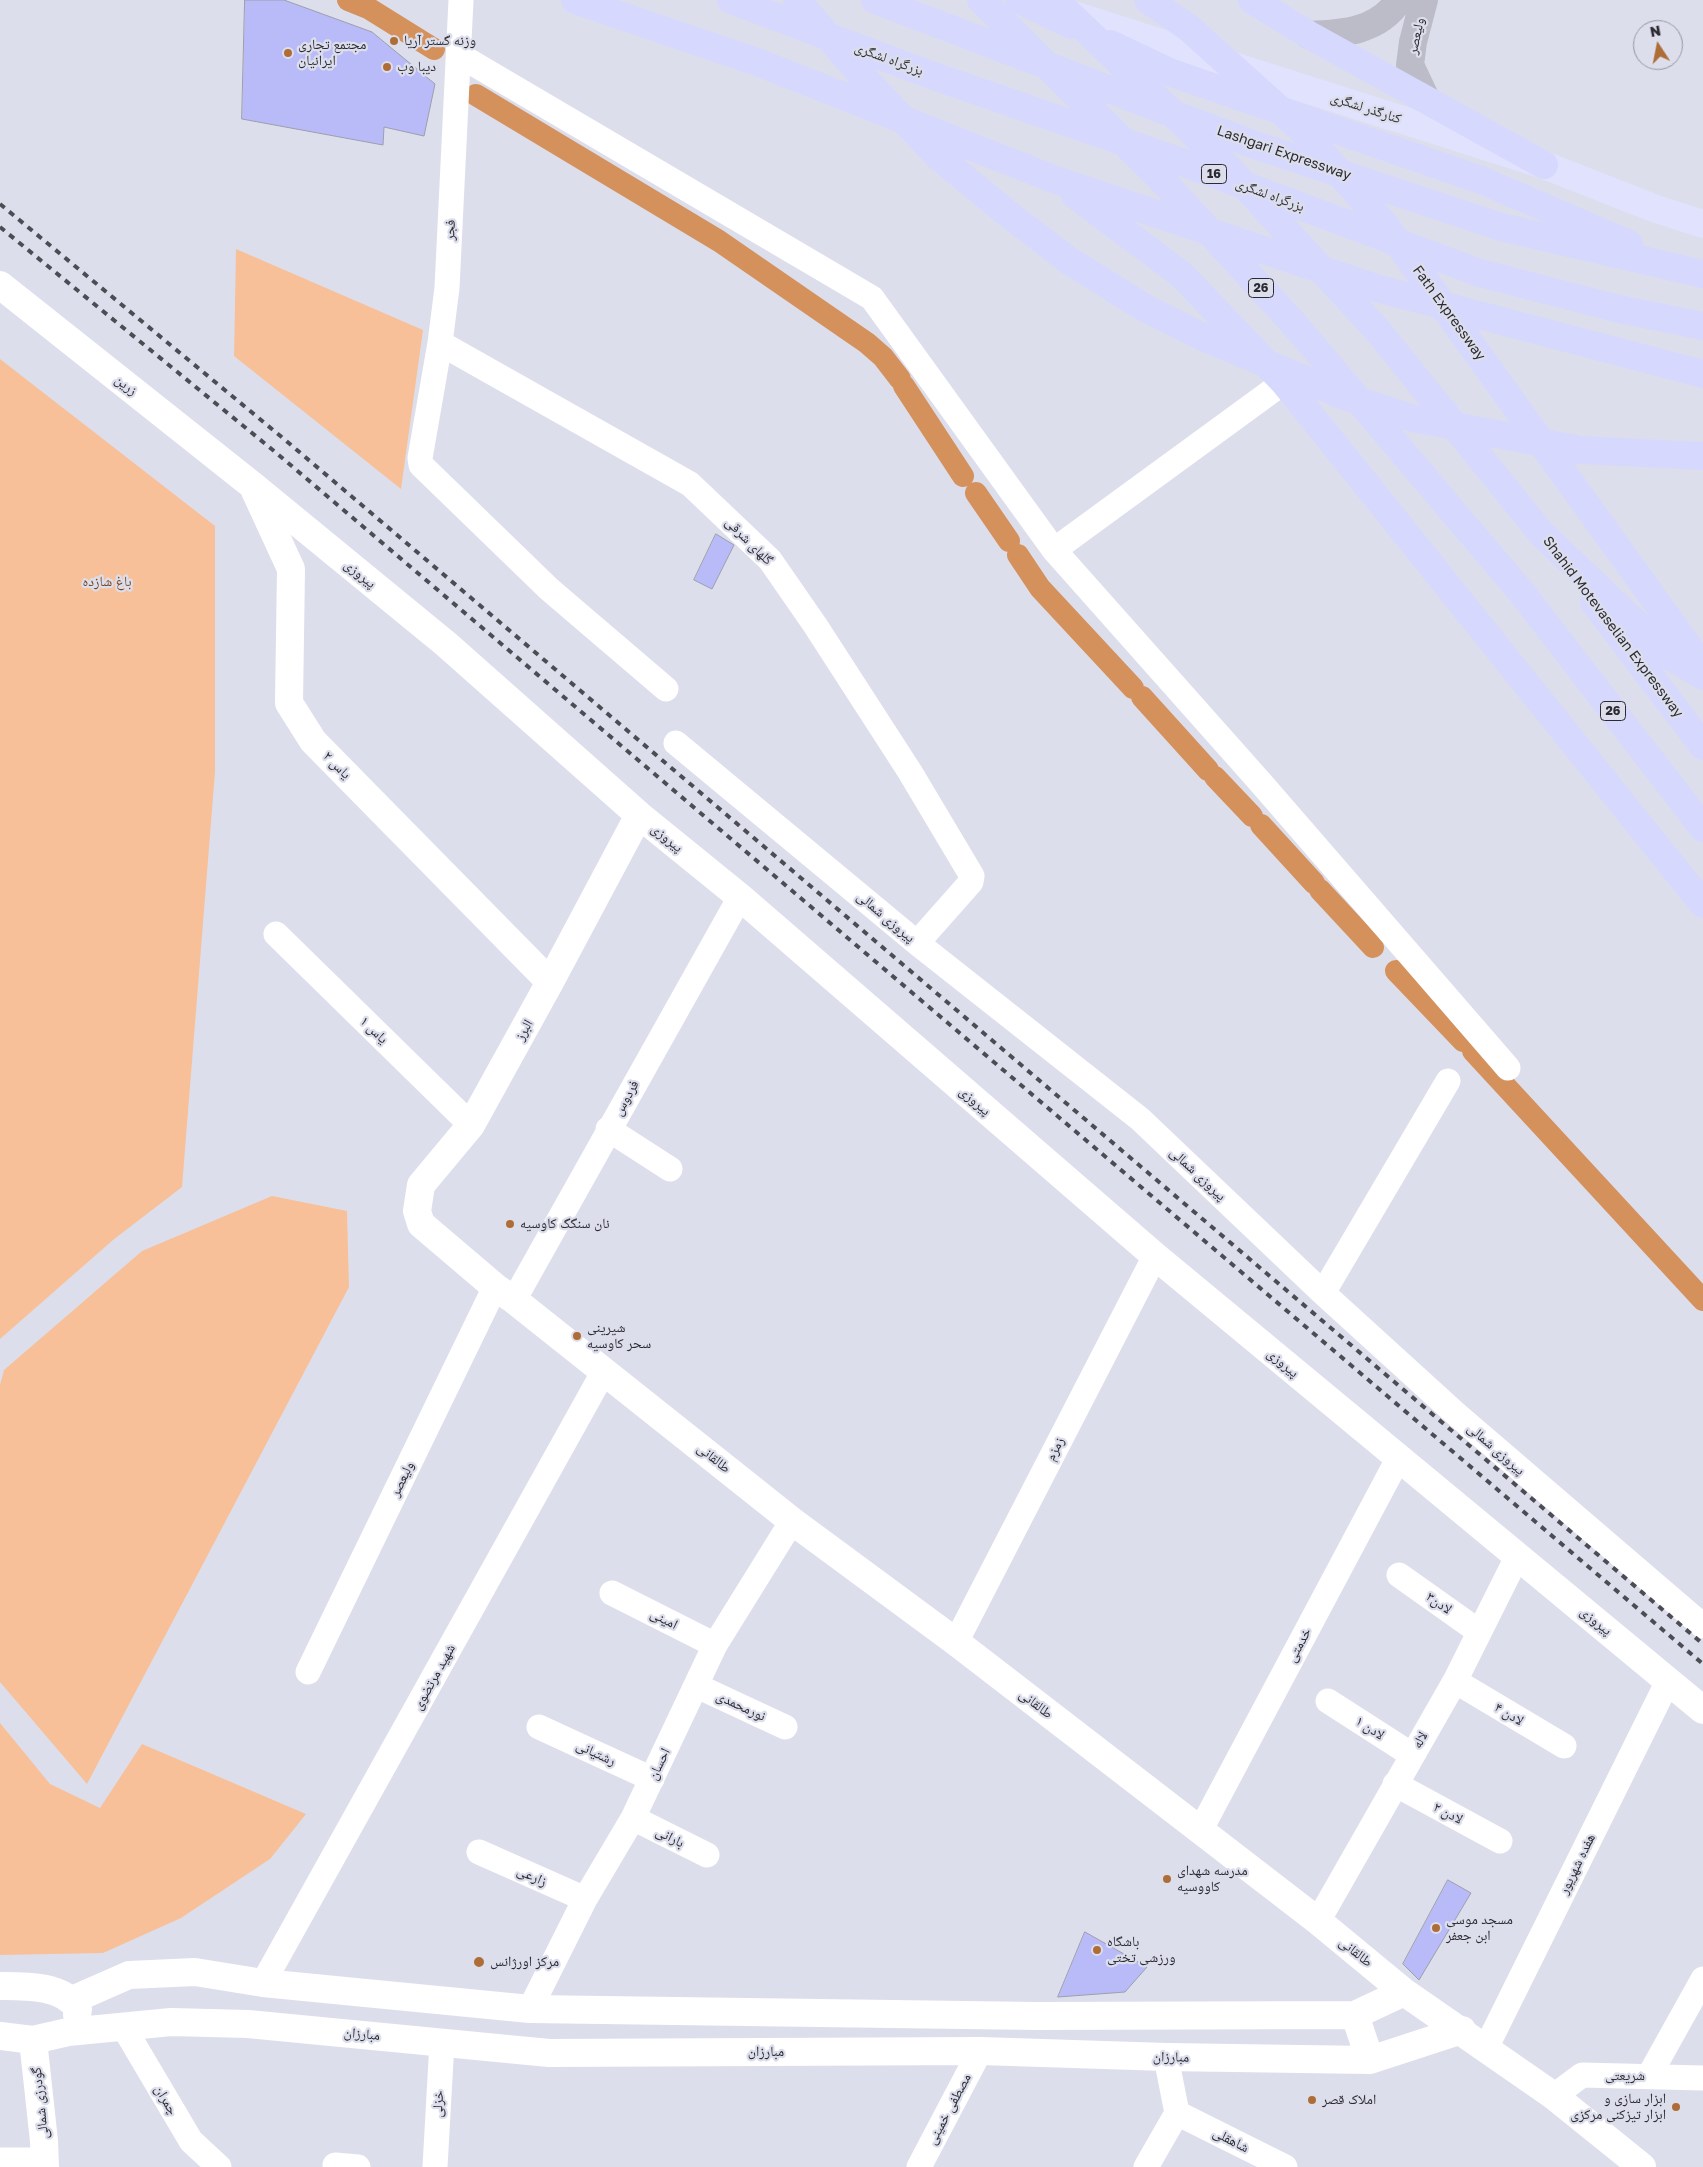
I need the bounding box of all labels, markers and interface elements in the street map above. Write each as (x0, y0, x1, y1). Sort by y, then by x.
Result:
street label: ولیعصر (1404, 16, 1428, 56)
north arrow (1633, 20, 1683, 70)
text: N (1648, 21, 1662, 40)
place label: وزنه گستر آریا (404, 33, 476, 49)
marker: وزنه گستر آریا (388, 35, 400, 47)
place label: مجتمع تجاری ایرانیان (298, 37, 366, 70)
street label: بزرگراه لشگری (852, 39, 926, 79)
marker: مجتمع تجاری ایرانیان (282, 47, 294, 59)
place label: دیبا وب (397, 59, 436, 75)
marker: دیبا وب (381, 61, 393, 73)
street label: کنارگذر لشگری (1329, 89, 1403, 127)
street label: Lashgari Expressway (1215, 122, 1353, 184)
road number: 16 (1202, 164, 1226, 183)
street label: بزرگراه لشگری (1233, 175, 1307, 215)
street label: فجر (441, 219, 459, 241)
street label: Fath Expressway (1409, 262, 1489, 364)
road number: 26 (1248, 278, 1274, 298)
street label: زرین (111, 371, 141, 399)
street label: گلهای شرقی (722, 514, 776, 568)
street label: Shahid Motevaselian Expressway (1539, 533, 1687, 721)
street label: پیروزی (341, 556, 379, 592)
park label: باغ شازده (82, 574, 132, 590)
road number: 26 (1600, 701, 1626, 720)
street label: یاس ۲ (320, 748, 354, 782)
street label: پیروزی (648, 820, 686, 856)
street label: پیروزی شمالی (854, 888, 918, 946)
street label: یاس ۱ (357, 1013, 391, 1047)
street label: البرز (511, 1017, 537, 1043)
street label: فردوس (609, 1077, 643, 1119)
street label: پیروزی (956, 1083, 994, 1119)
street label: پیروزی شمالی (1166, 1144, 1230, 1204)
place label: نان سنگگ کاوسیه (520, 1216, 610, 1232)
marker: نان سنگگ کاوسیه (504, 1218, 516, 1230)
place label: شیرینی سحر کاوسیه (587, 1320, 651, 1352)
marker: شیرینی سحر کاوسیه (571, 1330, 583, 1342)
street label: پیروزی (1264, 1345, 1302, 1381)
street label: پیروزی شمالی (1464, 1419, 1528, 1479)
street label: زمزم (1042, 1434, 1068, 1464)
street label: طالقانی (694, 1439, 734, 1477)
street label: ولیعصر (386, 1459, 418, 1499)
street label: لادن۳ (1423, 1588, 1455, 1618)
street label: پیروزی (1577, 1603, 1615, 1639)
street label: امینی (648, 1605, 680, 1633)
street label: خدمتی (1283, 1625, 1315, 1665)
street label: شهید مرتضوی (409, 1641, 459, 1713)
street label: طالقانی (1016, 1686, 1056, 1722)
street label: نورمحمدی (714, 1687, 768, 1725)
street label: لادن ۴ (1491, 1699, 1527, 1729)
street label: لادن ۱ (1352, 1713, 1388, 1743)
street label: لاله (1409, 1729, 1431, 1751)
street label: رشتیانی (574, 1737, 618, 1769)
street label: احسان (644, 1745, 674, 1783)
street label: لادن ۲ (1430, 1798, 1466, 1828)
street label: بارانی (653, 1823, 687, 1851)
street label: هفده شهریور (1555, 1831, 1599, 1897)
street label: زارعی (515, 1862, 549, 1890)
place label: مدرسه شهدای کاووسیه (1177, 1863, 1248, 1895)
marker: مدرسه شهدای کاووسیه (1161, 1873, 1173, 1885)
place label: مسجد موسی ابن جعفر (1446, 1912, 1513, 1944)
marker: مسجد موسی ابن جعفر (1430, 1922, 1442, 1934)
street label: طالقانی (1336, 1933, 1376, 1971)
place label: باشگاه ورزشی تختی (1107, 1934, 1175, 1966)
marker: باشگاه ورزشی تختی (1091, 1944, 1103, 1956)
place label: مرکز اورژانس (490, 1954, 559, 1970)
marker: مرکز اورژانس (472, 1955, 486, 1969)
street label: مبارزان (343, 2024, 381, 2044)
street label: مبارزان (748, 2044, 784, 2060)
street label: مبارزان (1153, 2048, 1189, 2066)
street label: گودرزی شمالی (28, 2066, 52, 2140)
street label: شریعتی (1605, 2068, 1645, 2084)
street label: مصطفی خمینی (923, 2071, 975, 2147)
street label: چمران (151, 2082, 181, 2118)
street label: خزلی (429, 2090, 447, 2118)
place label: ابزار سازی و ابزار تیزکنی مرکزی (1570, 2091, 1666, 2124)
place label: املاک قصر (1322, 2092, 1376, 2108)
marker: املاک قصر (1306, 2094, 1318, 2106)
marker: ابزار سازی و ابزار تیزکنی مرکزی (1670, 2101, 1682, 2113)
street label: شاهقلی (1210, 2124, 1252, 2156)

